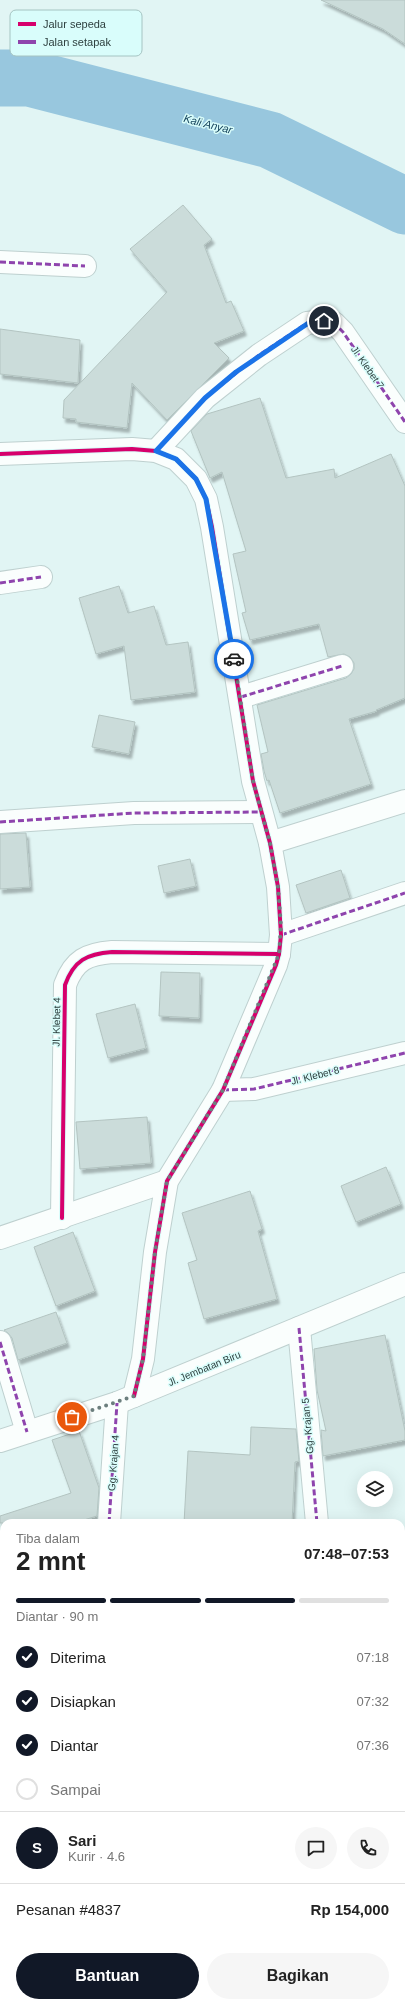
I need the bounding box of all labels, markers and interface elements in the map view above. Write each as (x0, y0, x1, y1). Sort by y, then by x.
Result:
legend (10, 10, 142, 56)
text: Jalur sepeda (43, 18, 107, 30)
text: Jalan setapak (43, 36, 111, 48)
water label: Kali Anyar (182, 112, 235, 136)
pin (307, 304, 341, 338)
icon: home (313, 310, 335, 332)
street label: Jl. Klebet 7 (349, 344, 387, 391)
courier (214, 639, 254, 679)
icon: car (223, 648, 245, 670)
street label: Jl. Klebet 4 (51, 997, 62, 1047)
street label: Jl. Klebet 8 (290, 1064, 341, 1087)
street label: Jl. Jembatan Biru (166, 1349, 242, 1388)
street label: Gg. Krajan 5 (300, 1397, 315, 1454)
pin (55, 1400, 89, 1434)
icon: bag (61, 1406, 83, 1428)
street label: Gg. Krajan 4 (106, 1434, 121, 1491)
map controls (357, 1471, 393, 1507)
button: layers (357, 1471, 393, 1507)
text: Tiba dalam (16, 1531, 80, 1546)
text: 07:48–07:53 (304, 1545, 389, 1562)
text: 2 mnt (16, 1546, 85, 1576)
text: Diantar · 90 m (16, 1609, 98, 1624)
icon: check (16, 1646, 38, 1668)
text: Diterima (50, 1649, 106, 1666)
text: 07:18 (356, 1650, 389, 1665)
icon: check (16, 1690, 38, 1712)
text: Disiapkan (50, 1693, 116, 1710)
text: 07:32 (356, 1694, 389, 1709)
icon: check (16, 1734, 38, 1756)
text: Diantar (50, 1737, 98, 1754)
text: 07:36 (356, 1738, 389, 1753)
text: Sampai (50, 1781, 101, 1798)
button: chat (295, 1827, 337, 1869)
button: phone (347, 1827, 389, 1869)
text: Sari (68, 1832, 96, 1849)
text: S (32, 1839, 42, 1856)
text: Kurir · 4.6 (68, 1849, 125, 1864)
text: Pesanan #4837 (16, 1901, 121, 1918)
text: Rp 154,000 (311, 1901, 389, 1918)
button: Bantuan (16, 1953, 199, 1999)
button: Bagikan (207, 1953, 389, 1999)

